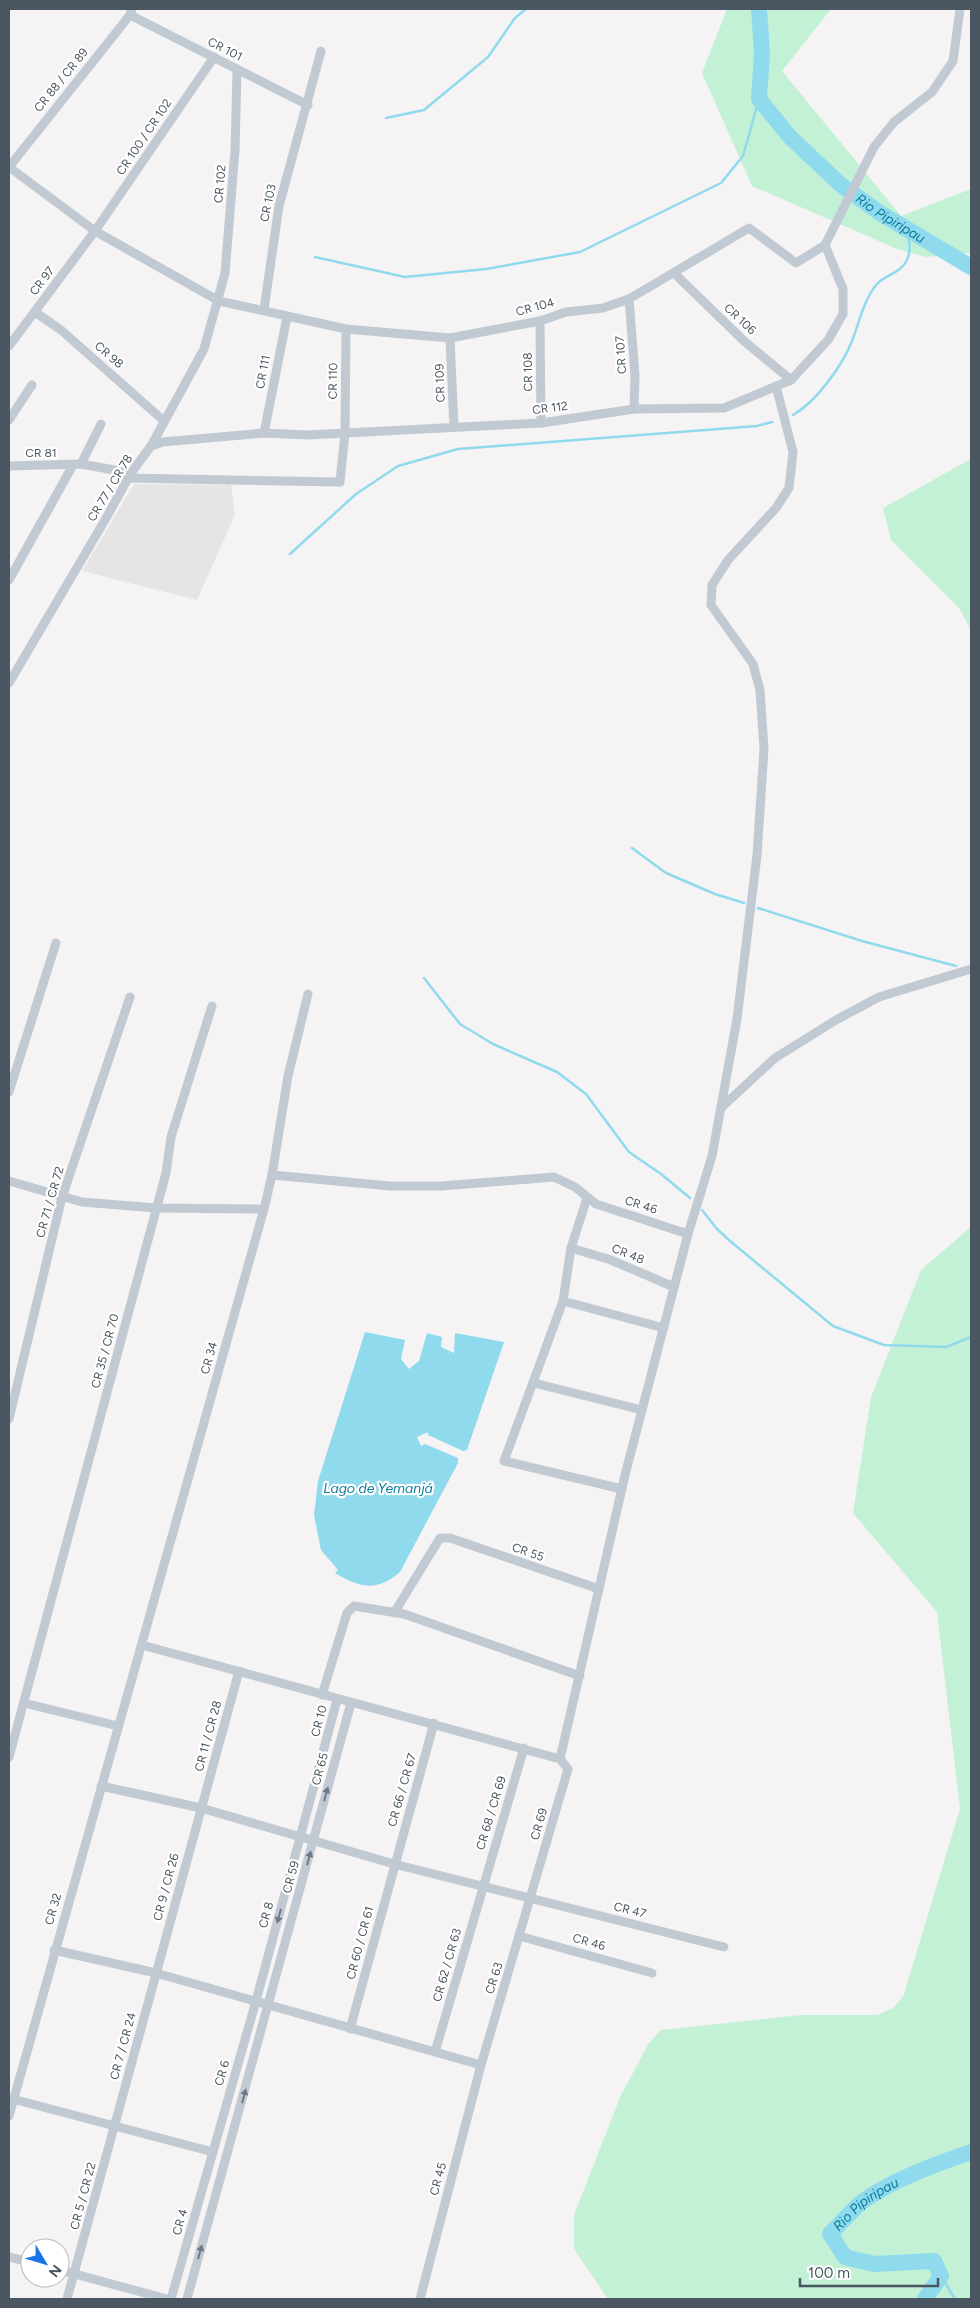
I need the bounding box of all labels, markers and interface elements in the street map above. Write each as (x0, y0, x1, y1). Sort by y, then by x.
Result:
street label: CR 101 (205, 34, 245, 64)
street label: CR 88 / CR 89 (31, 45, 91, 115)
street label: CR 100 / CR 102 (113, 96, 175, 178)
street label: CR 102 (211, 164, 229, 204)
street label: CR 103 (257, 183, 279, 223)
water label: Rio Pipiripau (852, 190, 929, 247)
street label: CR 97 (27, 263, 58, 298)
street label: CR 104 (514, 295, 556, 319)
street label: CR 106 (721, 301, 759, 337)
street label: CR 107 (613, 335, 629, 375)
street label: CR 98 (92, 339, 126, 371)
street label: CR 108 (521, 352, 535, 392)
street label: CR 111 (253, 354, 273, 390)
street label: CR 110 (326, 362, 340, 399)
street label: CR 109 (432, 363, 448, 403)
street label: CR 112 (531, 399, 569, 417)
street label: CR 81 (25, 446, 57, 460)
street label: CR 77 / CR 78 (85, 452, 135, 524)
street label: CR 71 / CR 72 (33, 1165, 67, 1239)
street label: CR 46 (623, 1193, 659, 1217)
street label: CR 48 (610, 1241, 646, 1267)
street label: CR 35 / CR 70 (88, 1312, 122, 1390)
street label: CR 34 (198, 1340, 220, 1376)
water label: Lago de Yemanjá (323, 1480, 433, 1497)
street label: CR 55 (510, 1540, 546, 1564)
street label: CR 11 / CR 28 (192, 1699, 224, 1773)
street label: CR 10 (308, 1704, 330, 1738)
street label: CR 65 (309, 1751, 331, 1787)
street label: CR 66 / CR 67 (385, 1751, 419, 1828)
street label: CR 68 / CR 69 (473, 1774, 509, 1852)
one-way arrow (323, 1787, 331, 1802)
street label: CR 69 (528, 1806, 550, 1842)
one-way arrow (306, 1850, 314, 1865)
street label: CR 9 / CR 26 (150, 1852, 182, 1922)
street label: CR 59 (280, 1859, 302, 1895)
street label: CR 32 (42, 1892, 64, 1926)
street label: CR 47 (612, 1899, 648, 1921)
street label: CR 8 (256, 1900, 276, 1930)
street label: CR 60 / CR 61 (344, 1905, 376, 1981)
one-way arrow (275, 1909, 283, 1924)
street label: CR 62 / CR 63 (430, 1927, 464, 2003)
street label: CR 46 (571, 1931, 607, 1953)
street label: CR 63 (483, 1960, 505, 1996)
street label: CR 7 / CR 24 (107, 2010, 139, 2081)
street label: CR 6 (212, 2058, 232, 2087)
one-way arrow (240, 2088, 248, 2103)
street label: CR 5 / CR 22 (67, 2161, 99, 2231)
street label: CR 45 (427, 2161, 449, 2197)
water label: Rio Pipiripau (829, 2173, 901, 2235)
street label: CR 4 (170, 2207, 191, 2237)
north arrow (20, 2238, 70, 2288)
one-way arrow (197, 2245, 205, 2260)
scale bar (800, 2256, 938, 2288)
text: N (45, 2261, 65, 2280)
text: 100 m (808, 2264, 850, 2282)

